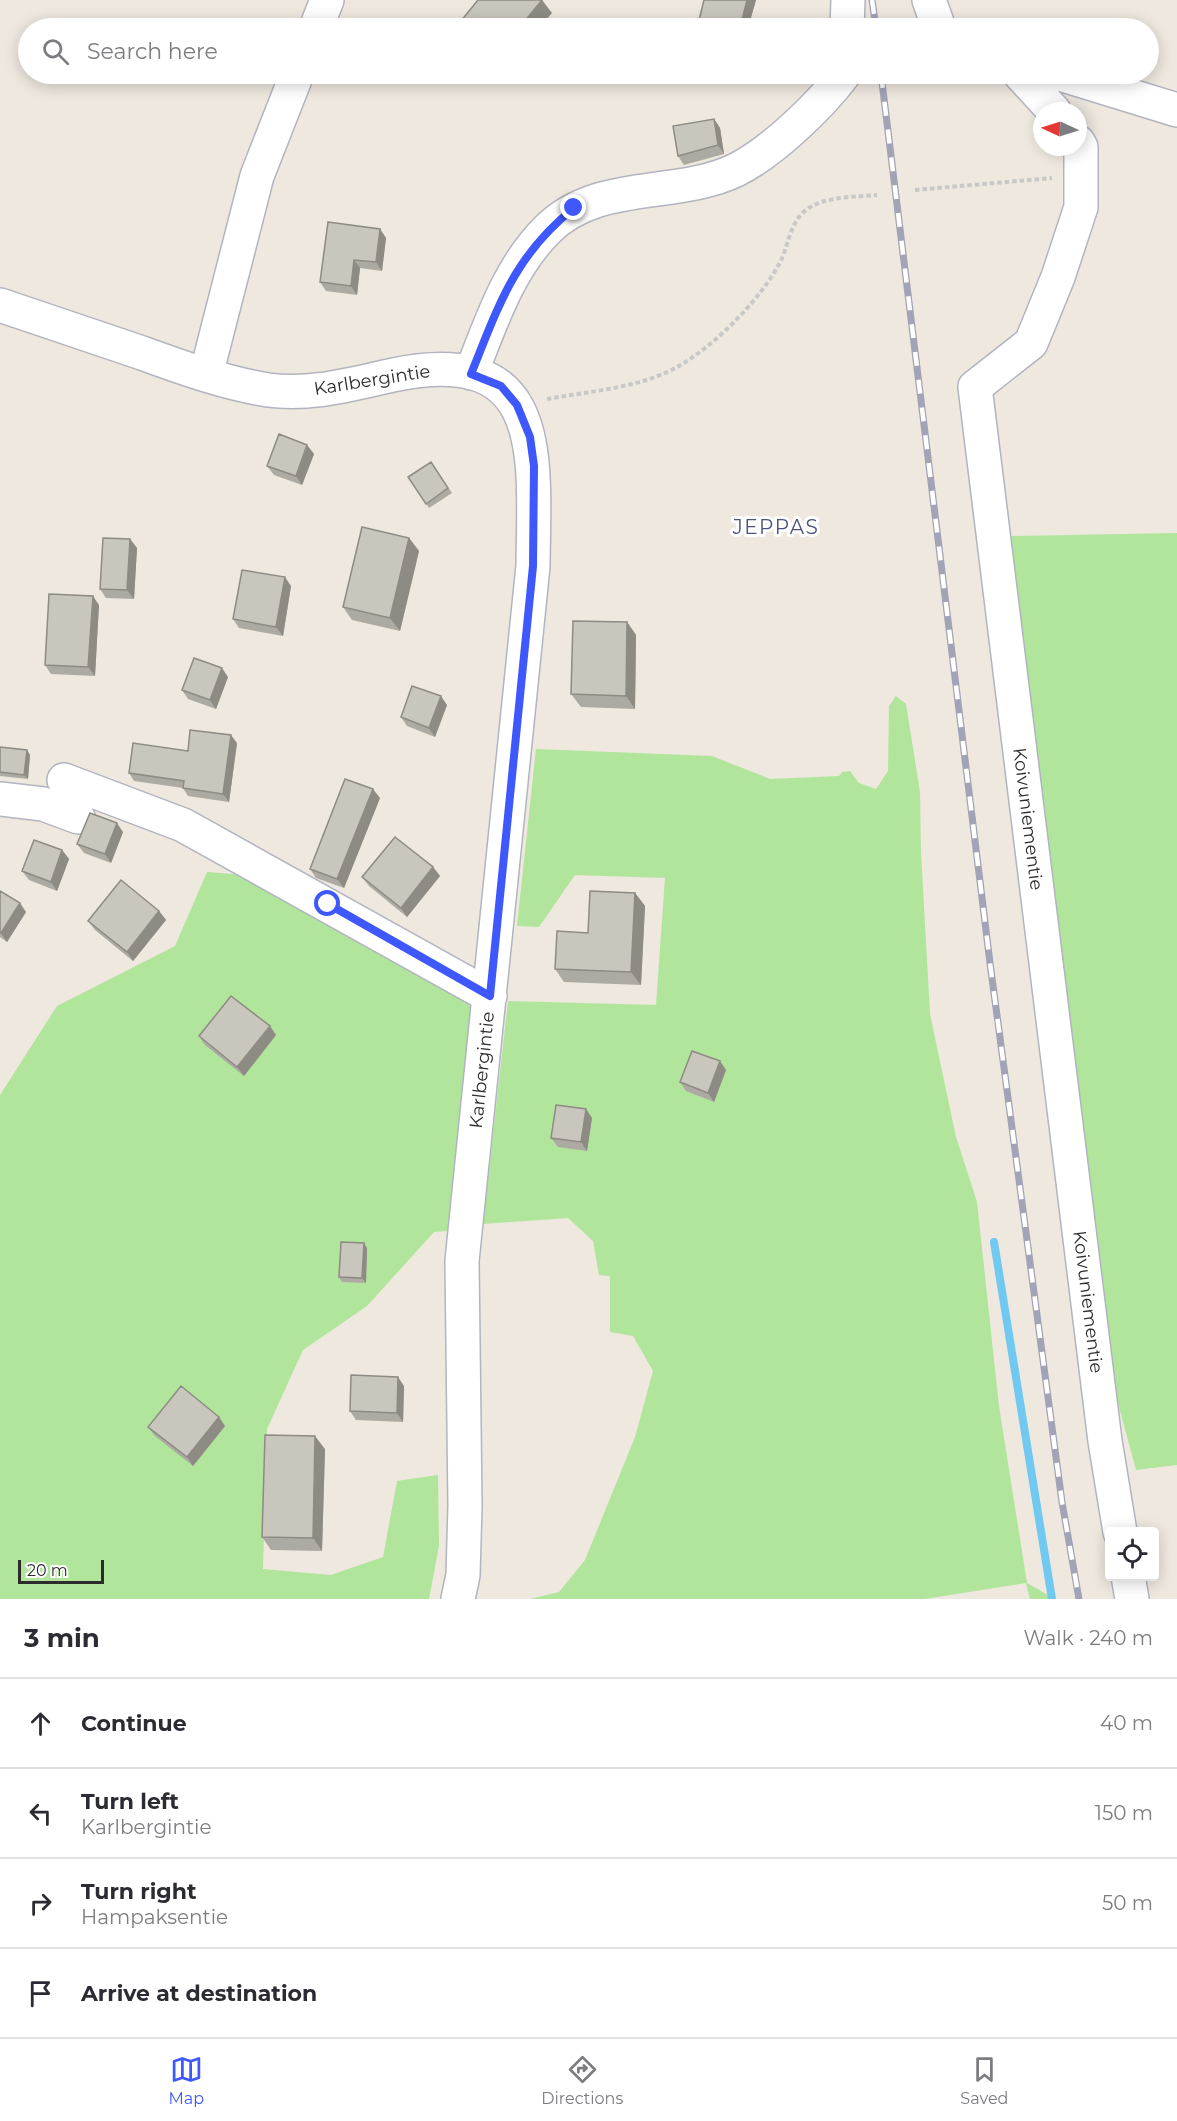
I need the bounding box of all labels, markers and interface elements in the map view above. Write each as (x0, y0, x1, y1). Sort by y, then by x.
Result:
search box (18, 18, 1159, 84)
icon: search (39, 35, 72, 68)
text: Search here (87, 38, 218, 65)
north arrow (1033, 102, 1087, 156)
route end (560, 194, 586, 220)
street label: Karlbergintie (312, 360, 432, 400)
district label: JEPPAS (732, 515, 819, 539)
street label: Koivuniementie (1008, 746, 1048, 892)
route start (314, 890, 340, 916)
street label: Karlbergintie (465, 1010, 499, 1130)
street label: Koivuniementie (1068, 1229, 1108, 1375)
map controls (1105, 1527, 1159, 1581)
button: locate (1105, 1527, 1159, 1581)
scale bar (18, 1557, 104, 1584)
text: 20 m (27, 1561, 68, 1580)
text: 3 min (24, 1622, 100, 1654)
text: Walk · 240 m (1023, 1626, 1153, 1650)
icon: ahead (24, 1707, 57, 1740)
text: Continue (81, 1710, 187, 1737)
text: 40 m (1100, 1711, 1153, 1735)
text: Turn left (81, 1788, 179, 1815)
icon: left (24, 1797, 57, 1830)
text: 150 m (1095, 1801, 1153, 1825)
text: Karlbergintie (81, 1815, 212, 1839)
text: Turn right (81, 1878, 196, 1905)
icon: right (24, 1887, 57, 1920)
text: 50 m (1102, 1891, 1153, 1915)
text: Hampaksentie (81, 1905, 228, 1929)
icon: arrive (24, 1977, 57, 2010)
text: Arrive at destination (81, 1980, 317, 2007)
tab: Map (169, 2053, 204, 2108)
tab: Directions (541, 2053, 623, 2108)
tab: Saved (960, 2053, 1008, 2108)

